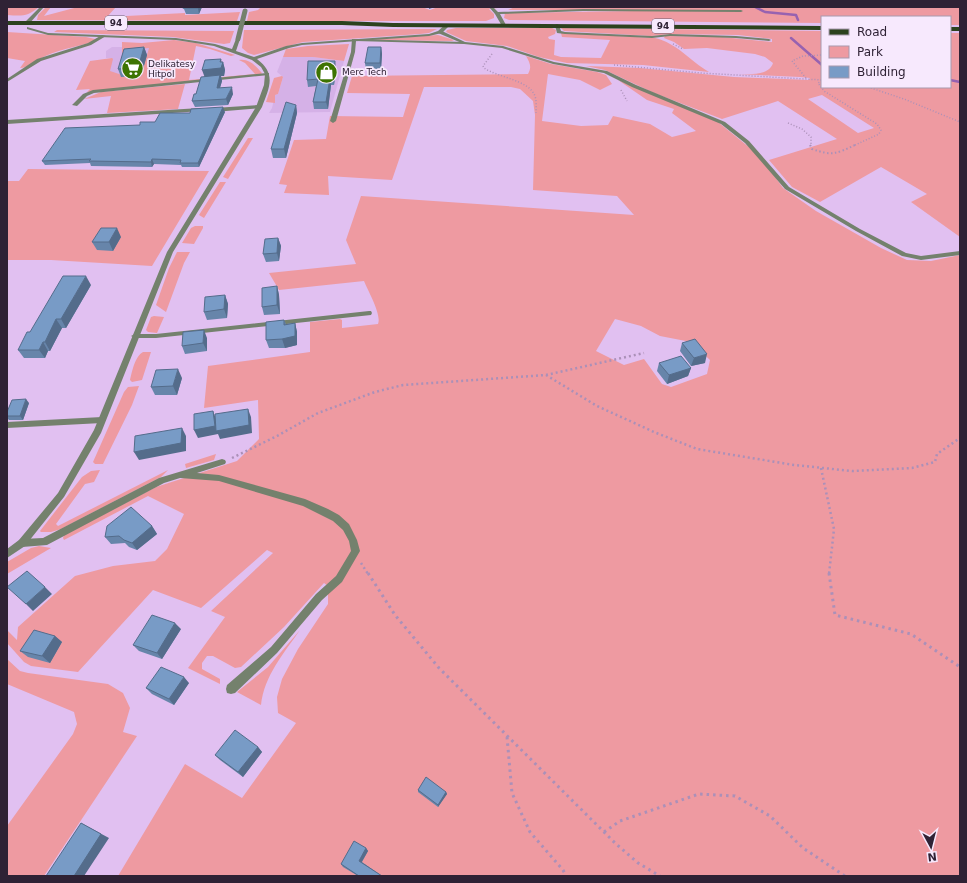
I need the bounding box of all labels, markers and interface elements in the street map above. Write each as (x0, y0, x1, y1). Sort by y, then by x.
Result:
road number: 94 (105, 16, 127, 30)
legend (821, 16, 951, 88)
road number: 94 (652, 19, 674, 33)
text: Road (857, 25, 887, 39)
text: Park (857, 45, 883, 59)
supermarket icon: Delikatesy Hitpol (120, 56, 146, 82)
place label: Delikatesy Hitpol (148, 59, 196, 79)
shop icon: Merc Tech (314, 59, 340, 85)
text: Building (857, 65, 906, 79)
place label: Merc Tech (342, 67, 387, 77)
north arrow (911, 827, 951, 867)
text: N (927, 849, 938, 863)

